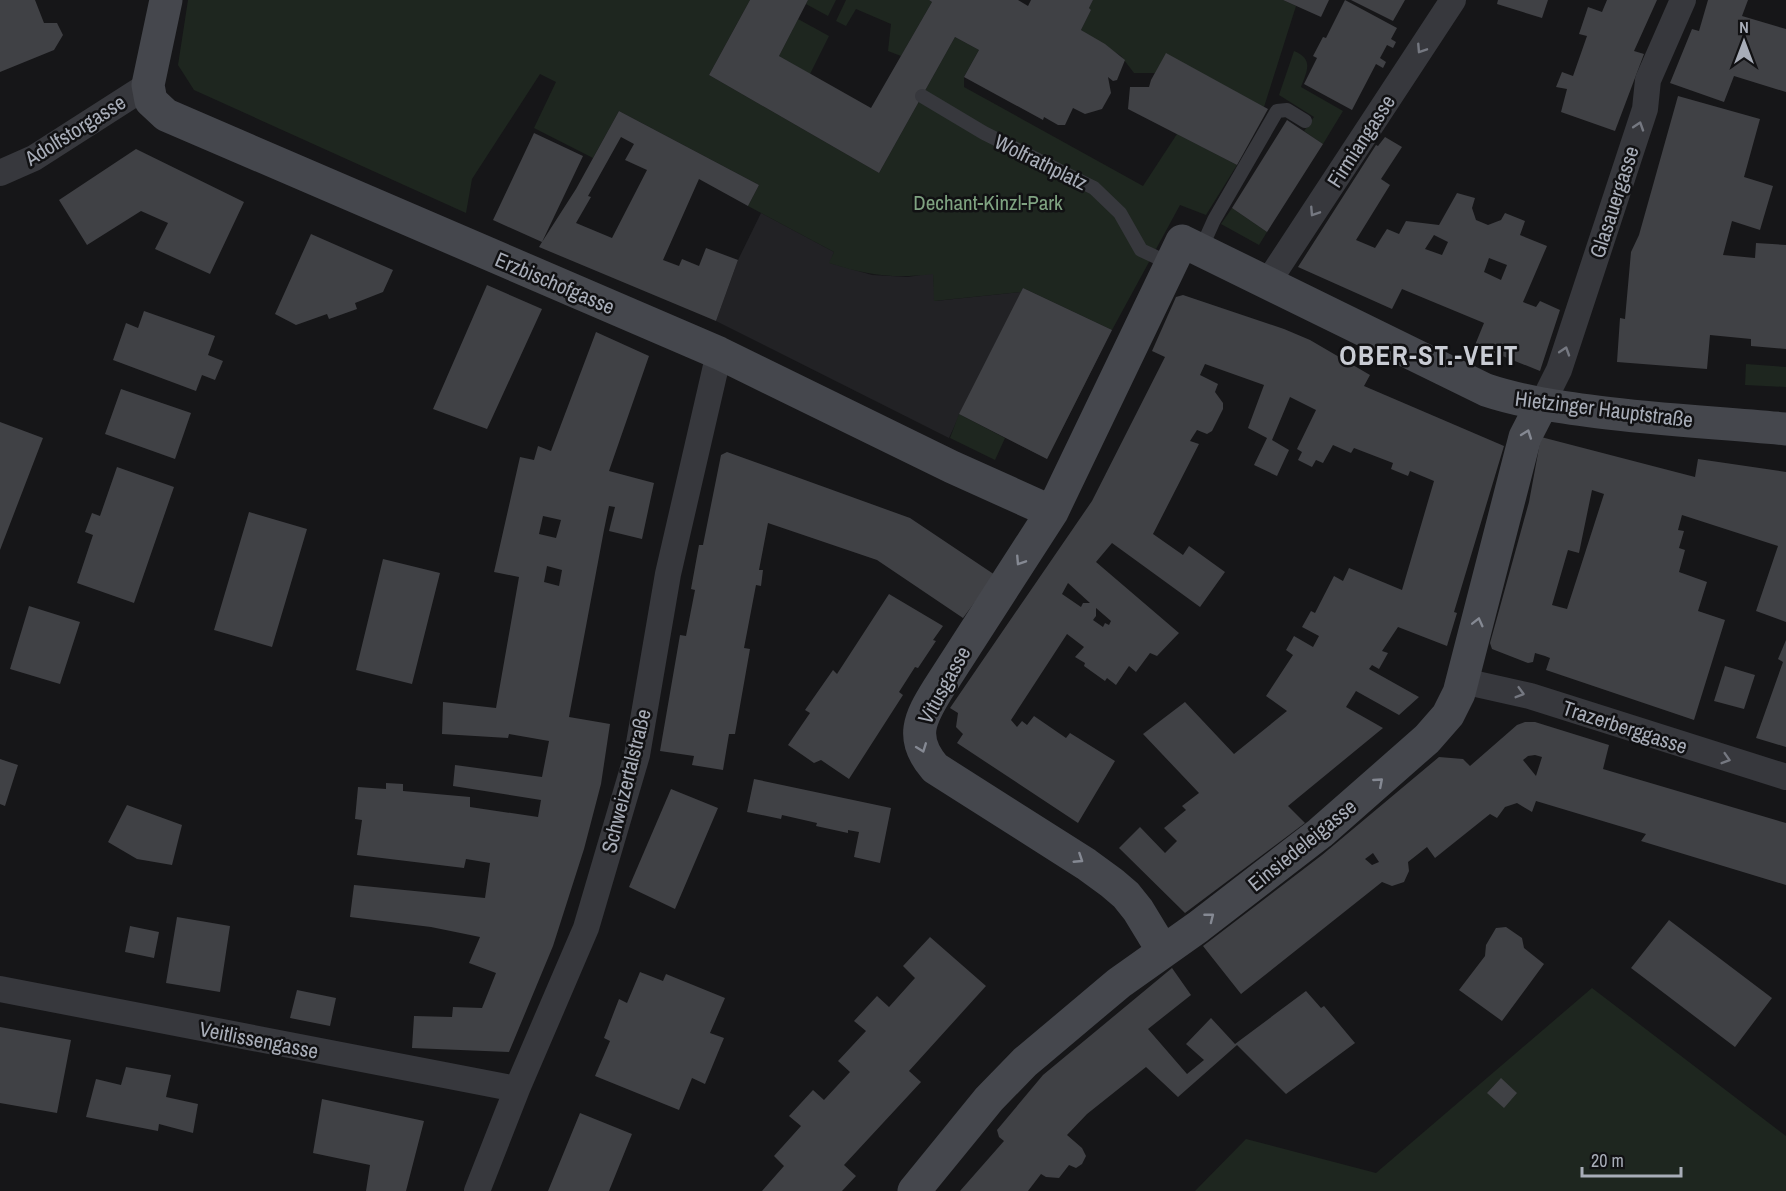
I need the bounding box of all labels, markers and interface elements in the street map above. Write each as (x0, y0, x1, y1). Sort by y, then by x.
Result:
north arrow (1714, 12, 1774, 72)
text: N (1739, 16, 1749, 38)
one-way arrow (1417, 42, 1428, 53)
street label: Adolfstorgasse (18, 88, 131, 173)
street label: Firmiangasse (1320, 89, 1402, 193)
one-way arrow (1632, 121, 1645, 131)
street label: Wolfrathplatz (990, 127, 1093, 197)
street label: Glasauergasse (1582, 142, 1646, 262)
park label: Dechant-Kinzl-Park (913, 188, 1063, 217)
one-way arrow (1310, 205, 1321, 216)
street label: Erzbischofgasse (491, 245, 619, 321)
district label: OBER-ST.-VEIT (1339, 337, 1519, 373)
one-way arrow (1558, 346, 1571, 357)
street label: Hietzinger Hauptstraße (1513, 384, 1695, 434)
one-way arrow (1520, 429, 1533, 439)
one-way arrow (1016, 554, 1027, 565)
one-way arrow (1471, 617, 1484, 627)
street label: Vitusgasse (911, 641, 977, 729)
one-way arrow (1514, 686, 1525, 698)
street label: Trazerberggasse (1559, 693, 1691, 761)
street label: Schweizertalstraße (594, 706, 658, 856)
one-way arrow (915, 742, 928, 752)
one-way arrow (1720, 752, 1731, 764)
one-way arrow (1372, 779, 1383, 790)
street label: Einsiedeleigasse (1242, 792, 1362, 898)
one-way arrow (1072, 852, 1083, 863)
one-way arrow (1203, 914, 1214, 925)
street label: Veitlissengasse (197, 1014, 321, 1066)
scale bar (1582, 1140, 1681, 1178)
text: 20 m (1591, 1148, 1624, 1173)

